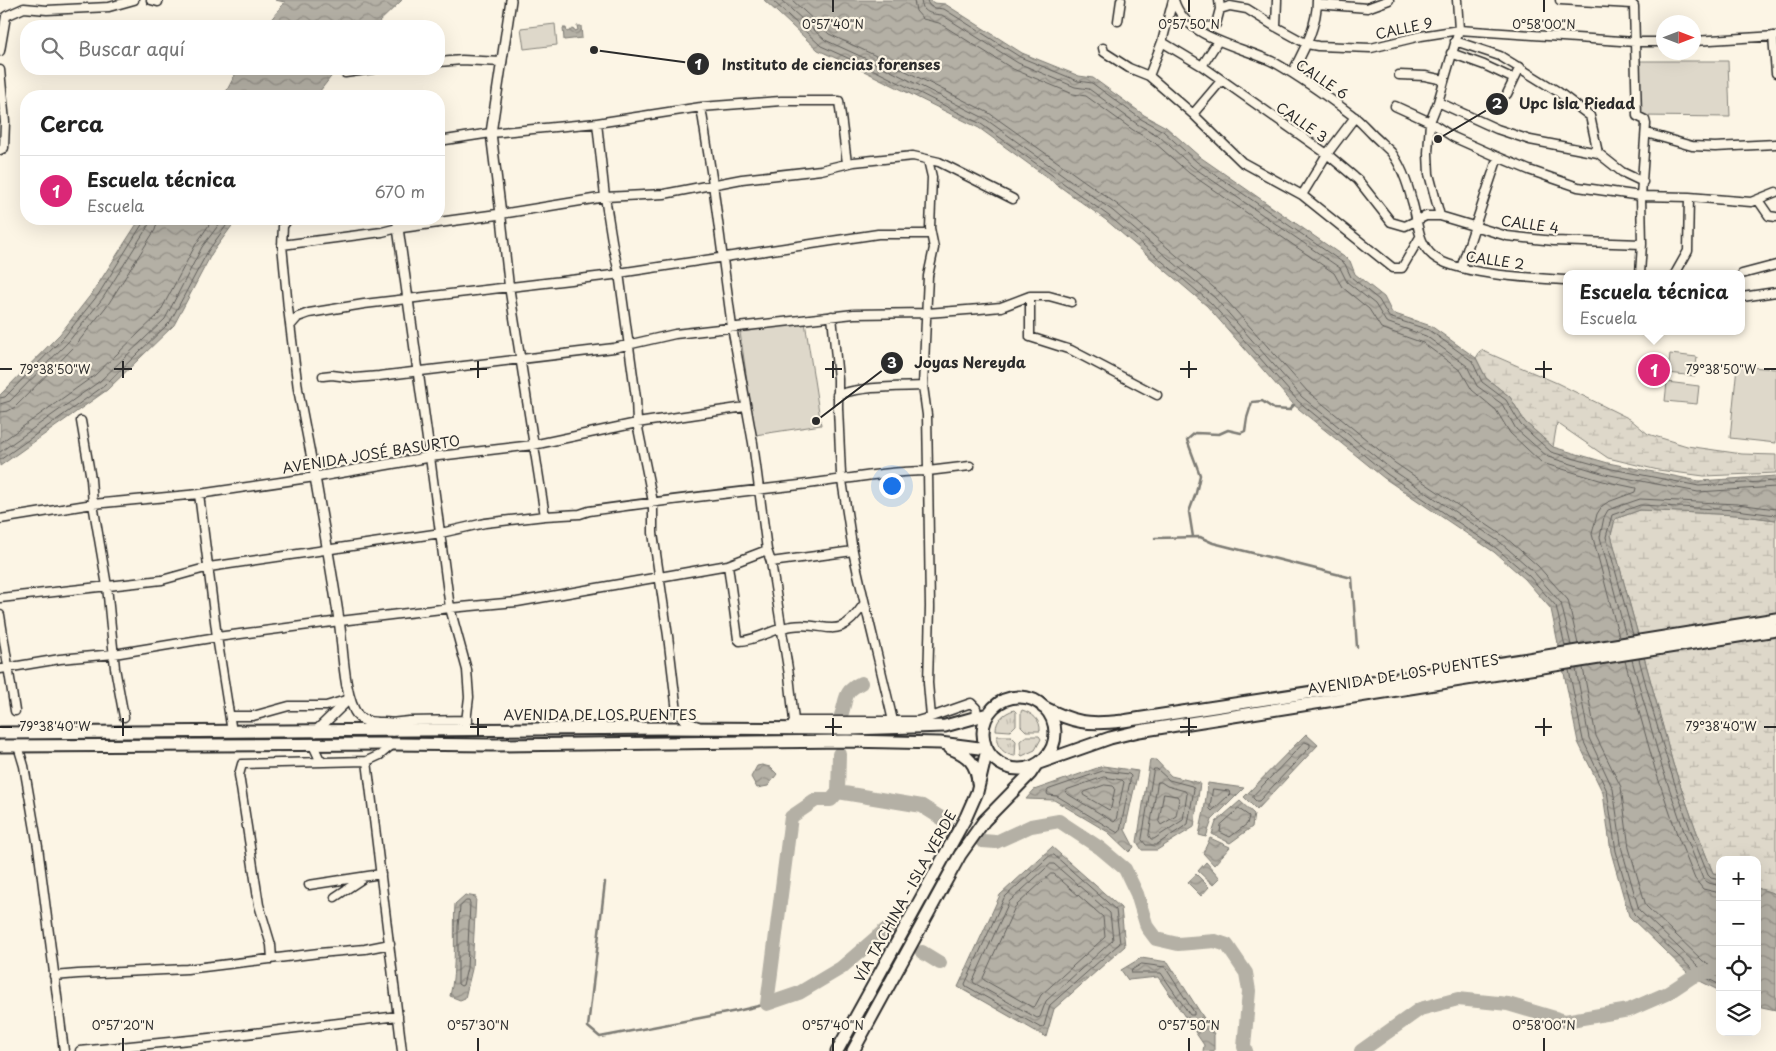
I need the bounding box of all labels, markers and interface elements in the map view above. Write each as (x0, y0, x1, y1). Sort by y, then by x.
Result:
street label: CALLE 9 (1373, 12, 1435, 44)
text: 0°57'40"N (802, 15, 864, 33)
text: 0°57'50"N (1158, 15, 1220, 33)
text: 0°58'00"N (1512, 15, 1576, 33)
north arrow (1656, 15, 1701, 60)
search box (20, 20, 445, 75)
icon: search (38, 34, 66, 62)
text: Buscar aquí (78, 34, 185, 62)
callout: Instituto de ciencias forenses (686, 49, 951, 79)
text: 1 (694, 52, 702, 75)
text: Instituto de ciencias forenses (722, 52, 940, 75)
street label: CALLE 6 (1292, 54, 1352, 104)
callout: Upc Isla Piedad (1484, 89, 1645, 119)
text: 2 (1492, 91, 1503, 114)
text: Upc Isla Piedad (1519, 91, 1635, 114)
street label: CALLE 3 (1272, 97, 1332, 147)
text: Cerca (40, 107, 104, 139)
text: Escuela técnica (87, 165, 236, 193)
text: 1 (52, 179, 60, 203)
text: 670 m (375, 179, 425, 203)
text: Escuela (87, 193, 144, 217)
street label: CALLE 4 (1500, 210, 1560, 238)
street label: CALLE 2 (1464, 245, 1526, 275)
popup (1563, 270, 1745, 335)
text: Escuela técnica (1580, 277, 1728, 305)
text: Escuela (1580, 305, 1637, 329)
callout: Joyas Nereyda (879, 348, 1036, 378)
text: 3 (887, 350, 897, 373)
text: Joyas Nereyda (914, 350, 1027, 373)
pin: 1 (1638, 351, 1670, 389)
text: 79°38'50"W (20, 360, 91, 378)
text: 79°38'50"W (1686, 360, 1757, 378)
street label: AVENIDA JOSÉ BASURTO (281, 430, 461, 478)
your location (879, 473, 905, 499)
street label: AVENIDA DE LOS PUENTES (1306, 649, 1500, 699)
street label: AVENIDA DE LOS PUENTES (503, 704, 697, 725)
text: 79°38'40"W (20, 717, 91, 735)
text: 79°38'40"W (1686, 717, 1757, 735)
street label: VÍA TACHINA - ISLA VERDE (849, 806, 961, 986)
map controls (1716, 856, 1761, 1036)
button: + (1716, 856, 1761, 901)
button: − (1716, 901, 1761, 946)
button: locate (1716, 946, 1761, 991)
button: layers (1716, 991, 1761, 1036)
text: 0°57'20"N (92, 1016, 154, 1034)
text: 0°57'30"N (447, 1016, 509, 1034)
text: 0°57'40"N (802, 1016, 864, 1034)
text: 0°57'50"N (1158, 1016, 1220, 1034)
text: 0°58'00"N (1512, 1016, 1576, 1034)

